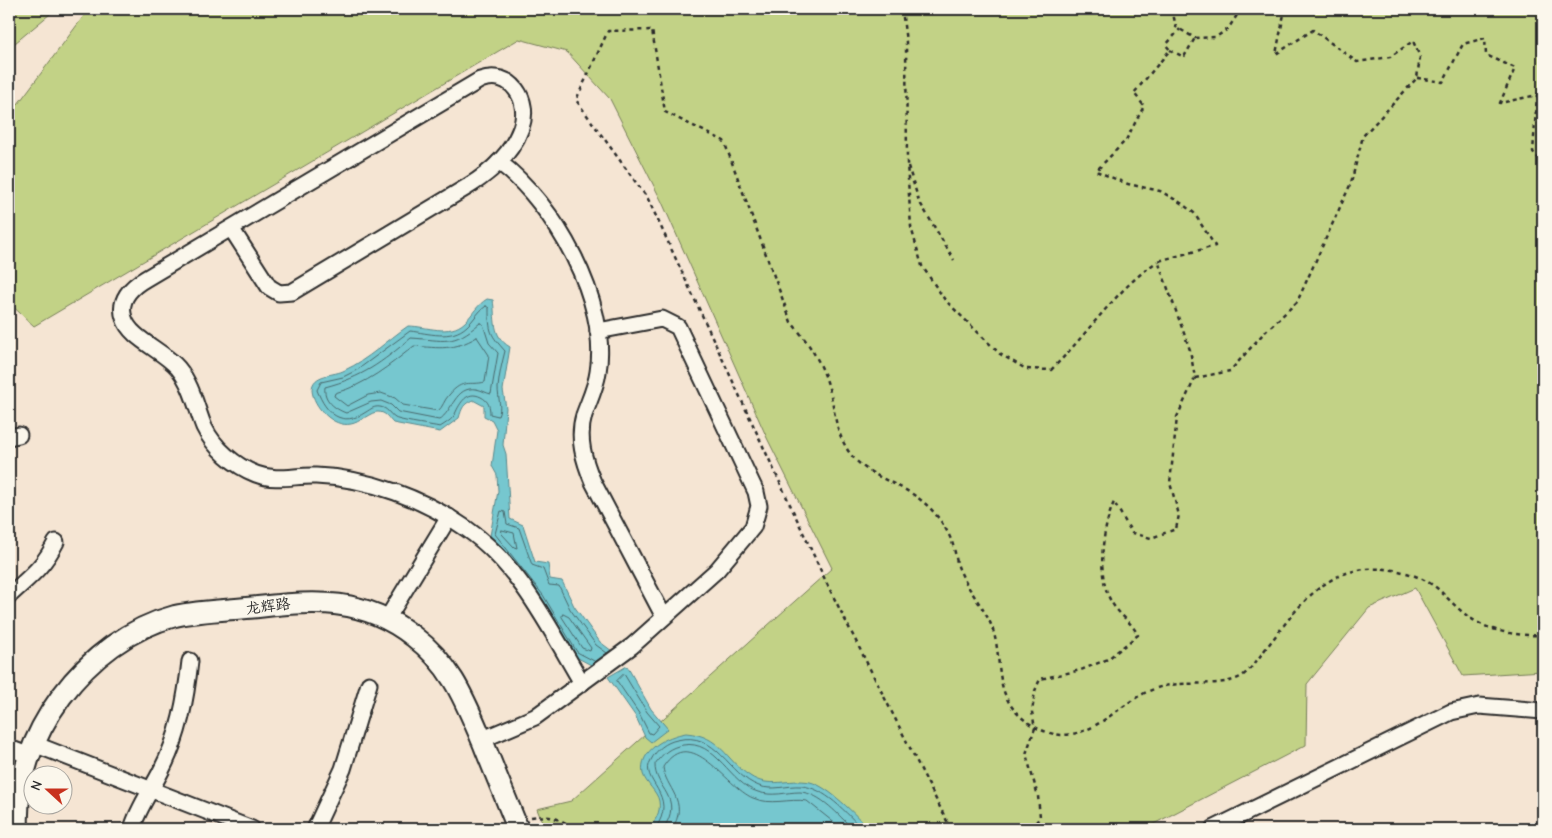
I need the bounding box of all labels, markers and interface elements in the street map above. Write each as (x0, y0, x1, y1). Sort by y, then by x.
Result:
street label: 龙辉路 (245, 594, 291, 618)
north arrow (22, 766, 72, 816)
text: N (27, 778, 46, 793)

